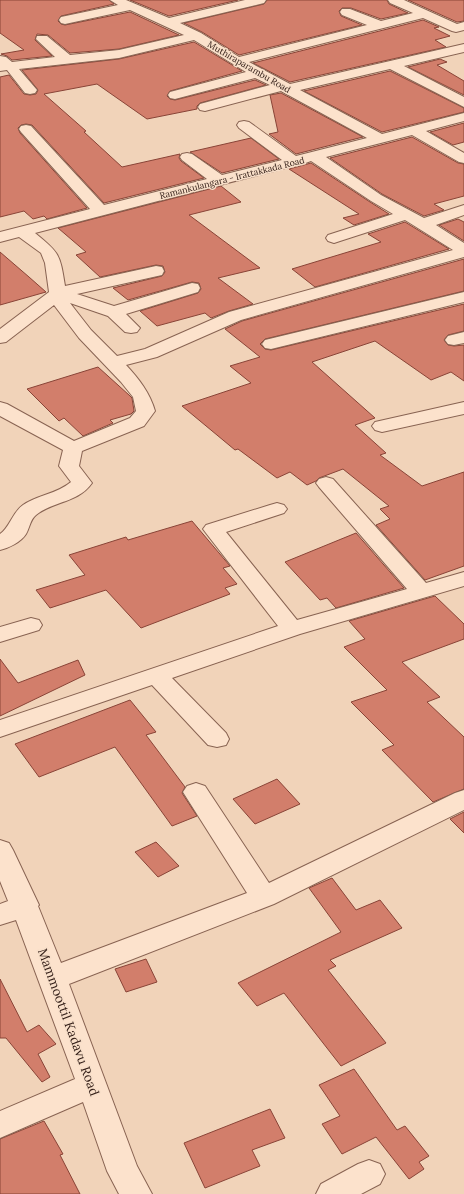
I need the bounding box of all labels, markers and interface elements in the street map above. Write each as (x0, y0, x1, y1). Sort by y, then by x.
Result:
street label: Muthiraparambu Road (206, 38, 293, 95)
street label: Ramankulangara - Irattakkada Road (158, 154, 306, 201)
street label: Mammoottil Kadavu Road (34, 946, 103, 1098)

